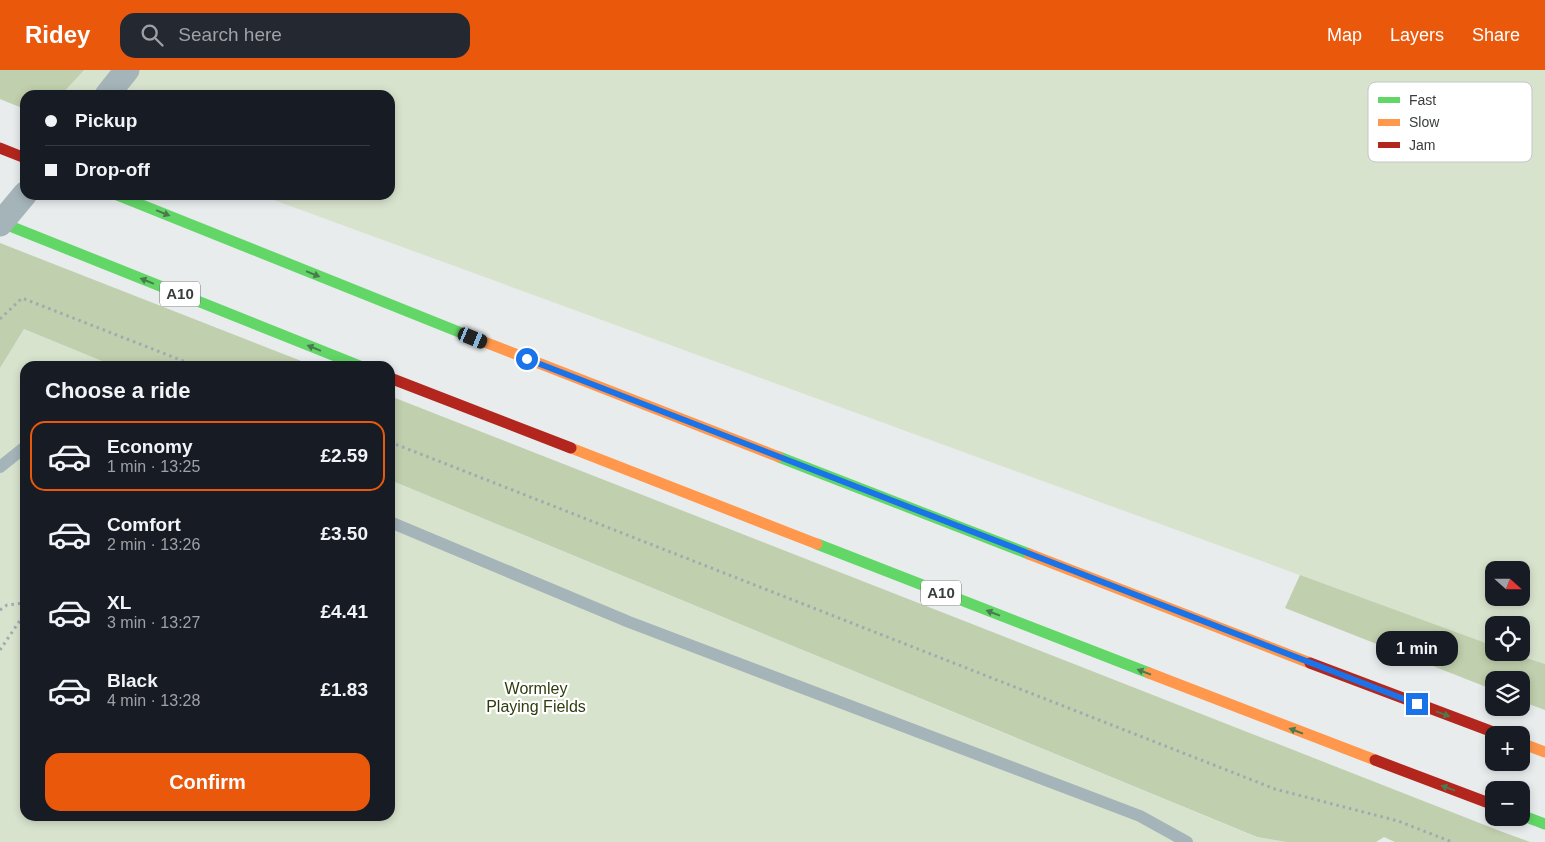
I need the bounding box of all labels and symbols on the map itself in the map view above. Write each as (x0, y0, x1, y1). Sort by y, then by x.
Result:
legend (1368, 82, 1532, 162)
text: Fast (1409, 92, 1436, 108)
text: Slow (1409, 114, 1440, 130)
text: Jam (1409, 137, 1435, 153)
one-way arrow (155, 210, 170, 217)
one-way arrow (306, 270, 321, 278)
one-way arrow (139, 277, 154, 285)
road number: A10 (160, 282, 200, 306)
car (456, 325, 489, 351)
one-way arrow (306, 344, 321, 352)
route start (516, 348, 538, 370)
north arrow (1485, 561, 1530, 606)
road number: A10 (921, 580, 961, 606)
one-way arrow (985, 609, 1000, 617)
callout: 1 min (1376, 632, 1458, 666)
one-way arrow (1137, 668, 1152, 675)
park label: Wormley Playing Fields (486, 680, 586, 715)
route end (1406, 693, 1428, 715)
one-way arrow (1436, 710, 1450, 718)
one-way arrow (1288, 727, 1303, 735)
one-way arrow (1440, 784, 1455, 792)

